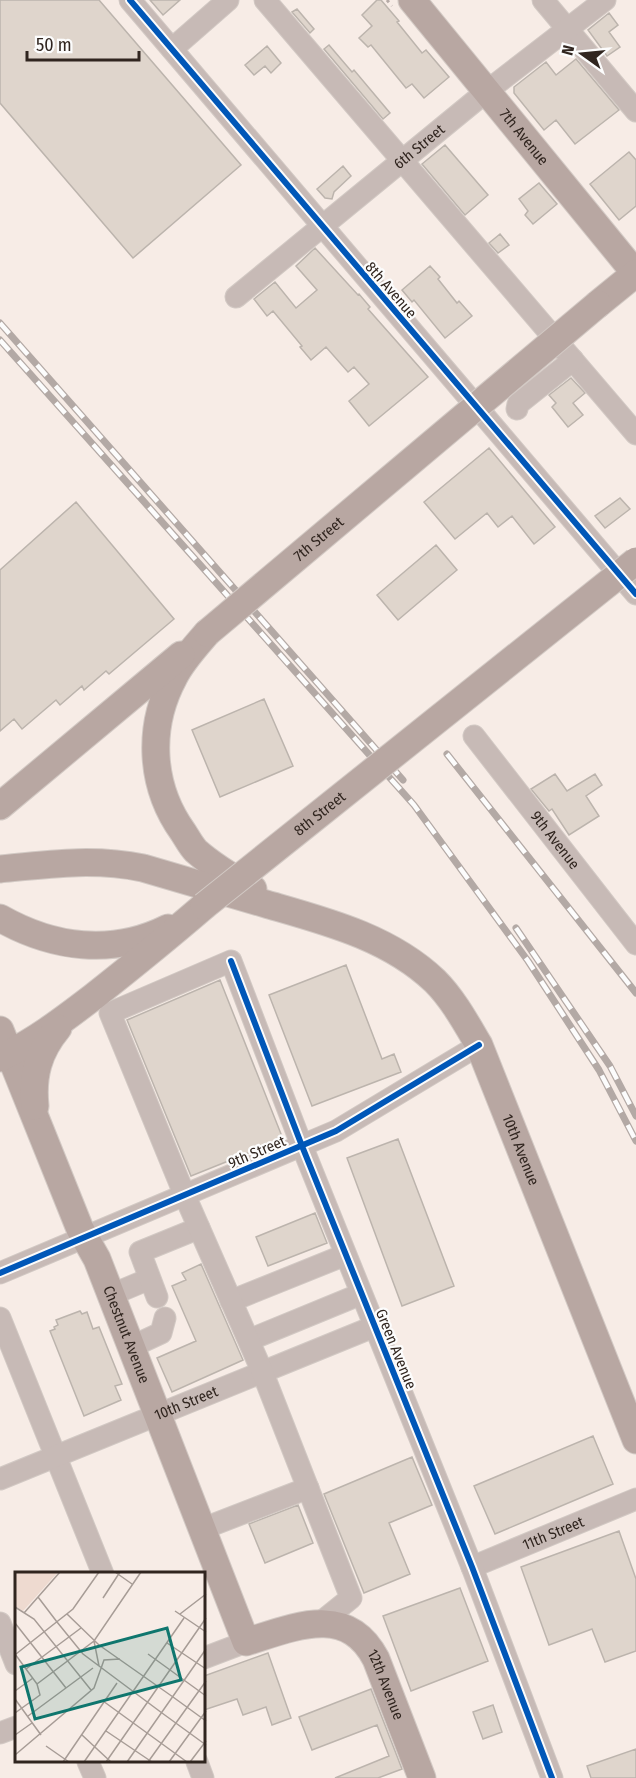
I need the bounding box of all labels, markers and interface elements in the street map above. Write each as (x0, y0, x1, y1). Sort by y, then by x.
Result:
scale bar (27, 24, 140, 62)
north arrow (552, 24, 612, 84)
text: 50 m (36, 34, 72, 56)
text: N (558, 43, 578, 57)
street label: 7th Avenue (496, 105, 552, 169)
street label: 6th Street (390, 120, 448, 173)
street label: 8th Avenue (362, 258, 420, 322)
street label: 7th Street (290, 513, 347, 565)
street label: 8th Street (290, 788, 349, 840)
street label: 9th Avenue (527, 807, 583, 873)
street label: 10th Avenue (498, 1111, 543, 1188)
street label: 9th Street (226, 1132, 288, 1172)
street label: Chestnut Avenue (99, 1283, 154, 1386)
street label: Green Avenue (372, 1306, 420, 1392)
street label: 10th Street (152, 1382, 221, 1424)
street label: 11th Street (520, 1513, 587, 1554)
inset map (15, 1572, 206, 1763)
street label: 12th Avenue (363, 1646, 408, 1722)

